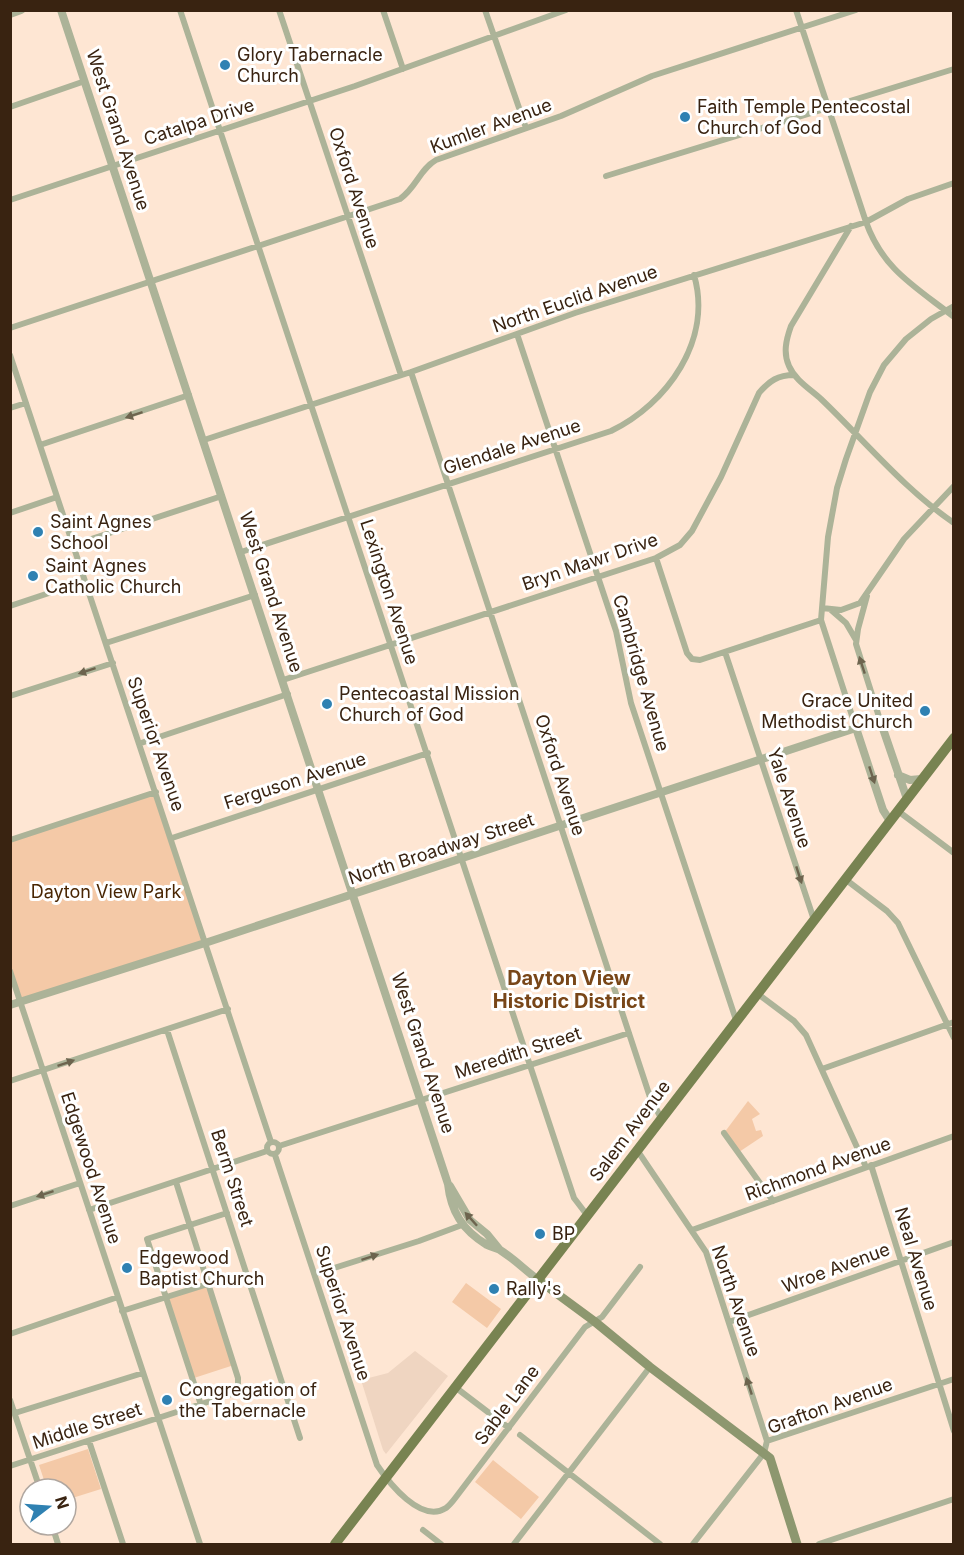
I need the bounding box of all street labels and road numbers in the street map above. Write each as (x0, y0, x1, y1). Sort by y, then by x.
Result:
street label: West Grand Avenue (83, 47, 154, 213)
street label: Catalpa Drive (141, 94, 257, 149)
street label: Kumler Avenue (427, 94, 554, 157)
street label: Oxford Avenue (325, 124, 384, 251)
street label: North Euclid Avenue (490, 260, 660, 337)
street label: Glendale Avenue (441, 414, 583, 479)
street label: West Grand Avenue (236, 509, 307, 675)
street label: Lexington Avenue (356, 517, 423, 667)
street label: Bryn Mawr Drive (519, 528, 661, 595)
street label: Cambridge Avenue (609, 592, 674, 754)
street label: Superior Avenue (124, 674, 189, 814)
street label: Oxford Avenue (531, 711, 590, 838)
street label: Yale Avenue (763, 745, 816, 851)
street label: Ferguson Avenue (221, 748, 368, 813)
street label: North Broadway Street (345, 809, 536, 888)
street label: West Grand Avenue (388, 970, 459, 1136)
street label: Meredith Street (452, 1022, 584, 1083)
street label: Salem Avenue (585, 1076, 674, 1185)
street label: Edgewood Avenue (57, 1089, 126, 1246)
street label: Berm Street (207, 1127, 258, 1229)
street label: Richmond Avenue (742, 1132, 893, 1205)
street label: Neal Avenue (891, 1205, 942, 1313)
street label: Wroe Avenue (779, 1238, 893, 1297)
street label: North Avenue (708, 1242, 765, 1359)
street label: Superior Avenue (312, 1243, 375, 1383)
street label: Sable Lane (470, 1361, 543, 1449)
street label: Grafton Avenue (764, 1373, 895, 1438)
street label: Middle Street (30, 1398, 144, 1453)

